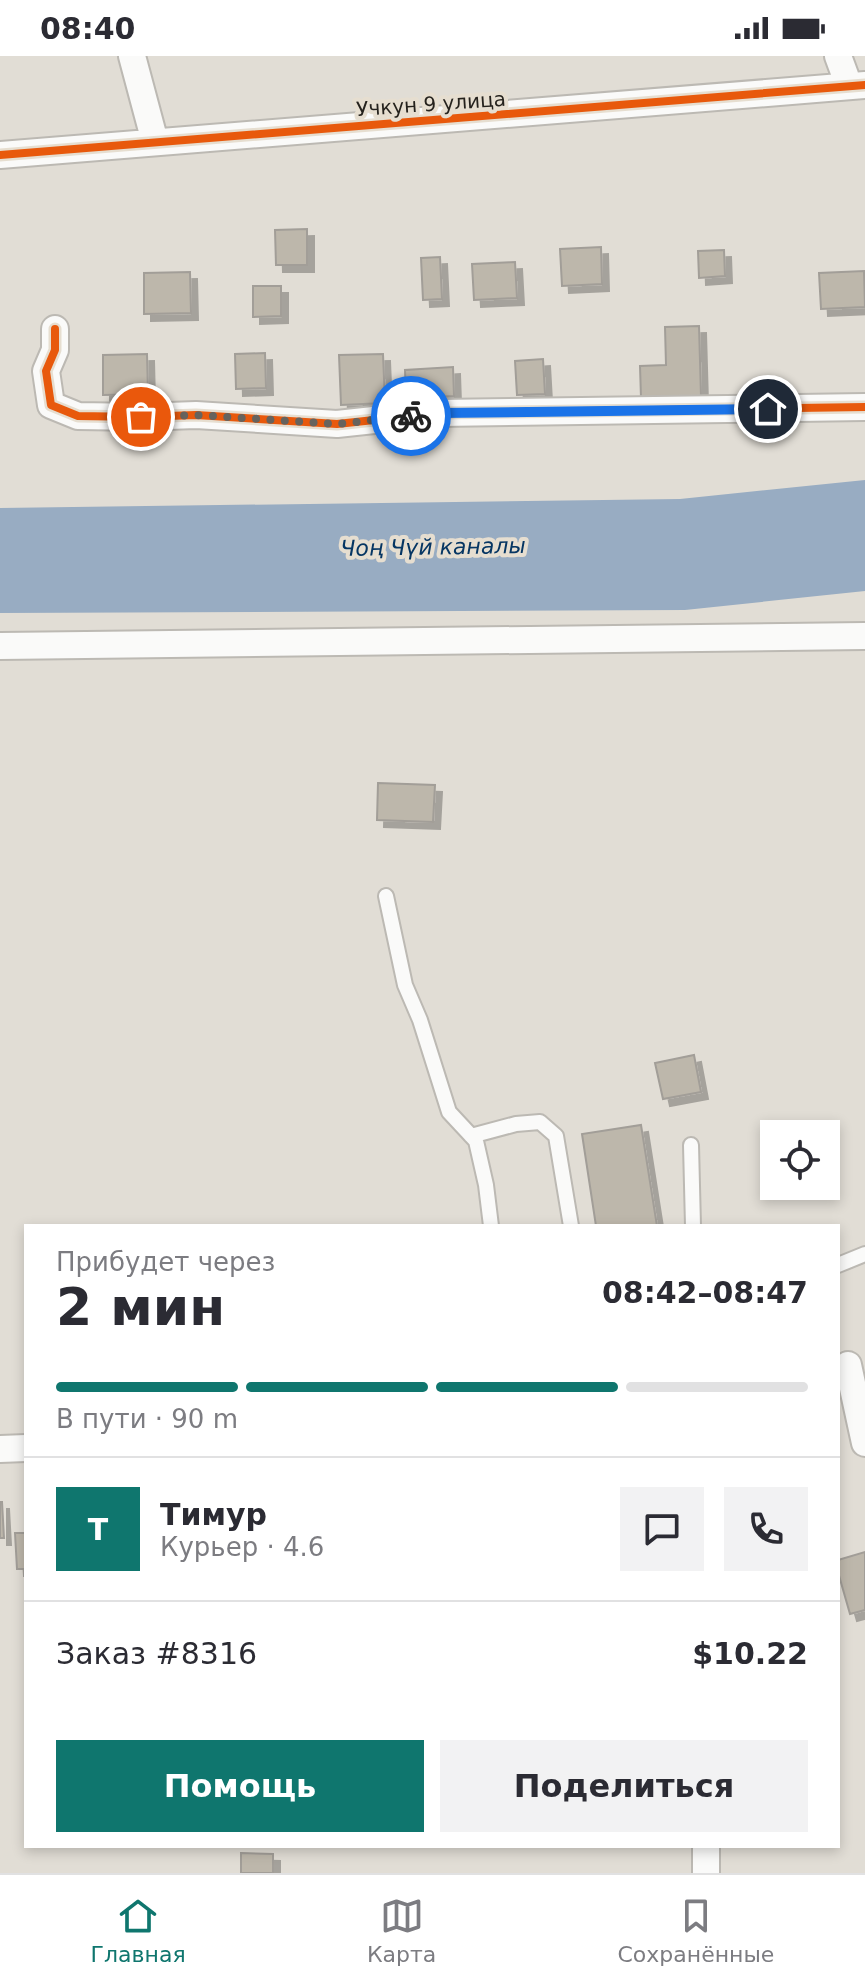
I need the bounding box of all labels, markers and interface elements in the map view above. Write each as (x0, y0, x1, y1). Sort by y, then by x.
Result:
text: 08:40 (40, 11, 136, 46)
street label: Учкун 9 улица (355, 87, 507, 121)
pin (734, 375, 802, 443)
courier (371, 376, 451, 456)
pin (107, 383, 175, 451)
icon: home (746, 387, 790, 431)
icon: bike (389, 394, 433, 438)
icon: bag (119, 395, 163, 439)
water label: Чоң Чүй каналы (340, 533, 526, 561)
map controls (760, 1120, 840, 1200)
button: locate (760, 1120, 840, 1200)
text: Прибудет через (56, 1247, 275, 1277)
text: 08:42–08:47 (602, 1275, 808, 1310)
text: 2 мин (56, 1277, 225, 1337)
text: В пути · 90 m (56, 1404, 238, 1434)
button: chat (620, 1487, 704, 1571)
button: phone (724, 1487, 808, 1571)
text: Тимур (160, 1497, 267, 1532)
text: Т (88, 1512, 108, 1547)
text: Курьер · 4.6 (160, 1532, 324, 1562)
text: Заказ #8316 (56, 1636, 257, 1671)
text: $10.22 (692, 1636, 808, 1671)
button: Помощь (56, 1740, 424, 1832)
button: Поделиться (440, 1740, 808, 1832)
tab: Главная (91, 1894, 186, 1967)
tab: Карта (367, 1894, 436, 1967)
tab: Сохранённые (617, 1894, 774, 1967)

